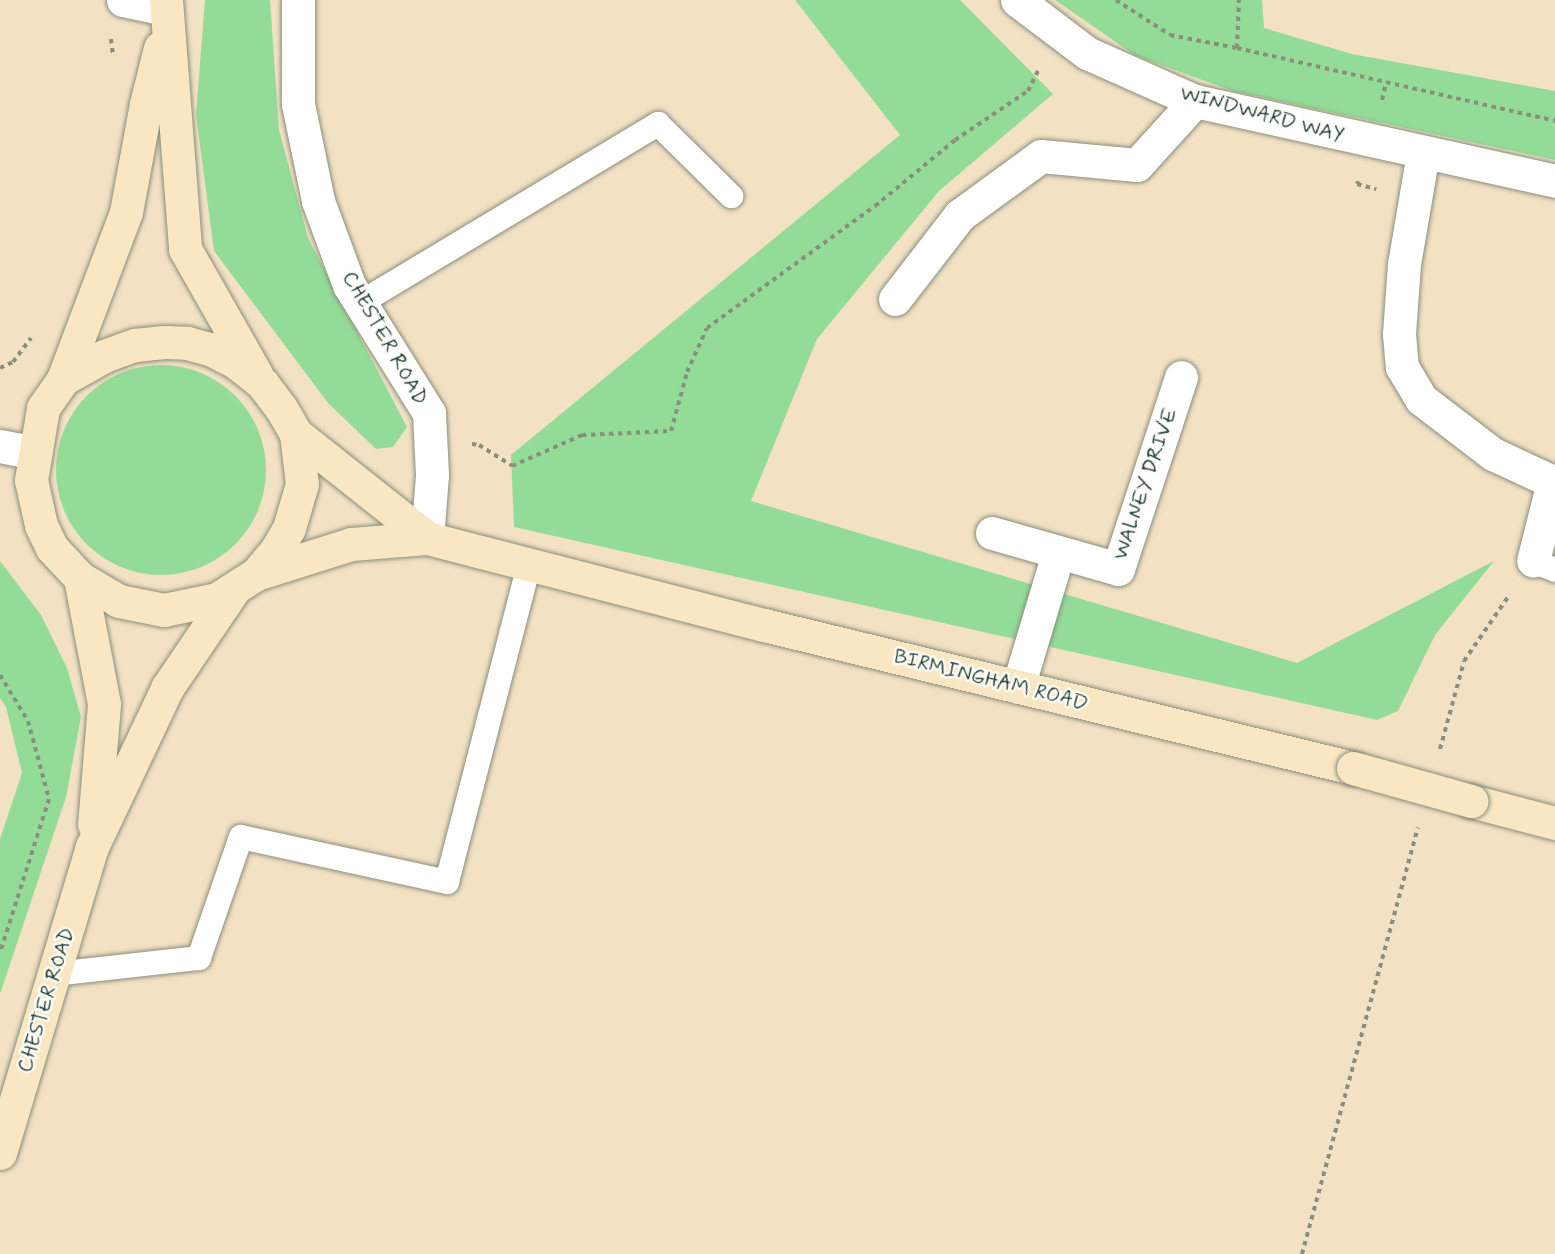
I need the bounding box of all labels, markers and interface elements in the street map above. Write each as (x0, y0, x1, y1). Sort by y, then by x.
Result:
street label: WINDWARD WAY (1177, 80, 1347, 148)
street label: CHESTER ROAD (337, 267, 433, 409)
street label: WALNEY DRIVE (1107, 404, 1183, 564)
street label: BIRMINGHAM ROAD (892, 644, 1090, 716)
street label: CHESTER ROAD (12, 925, 80, 1075)

